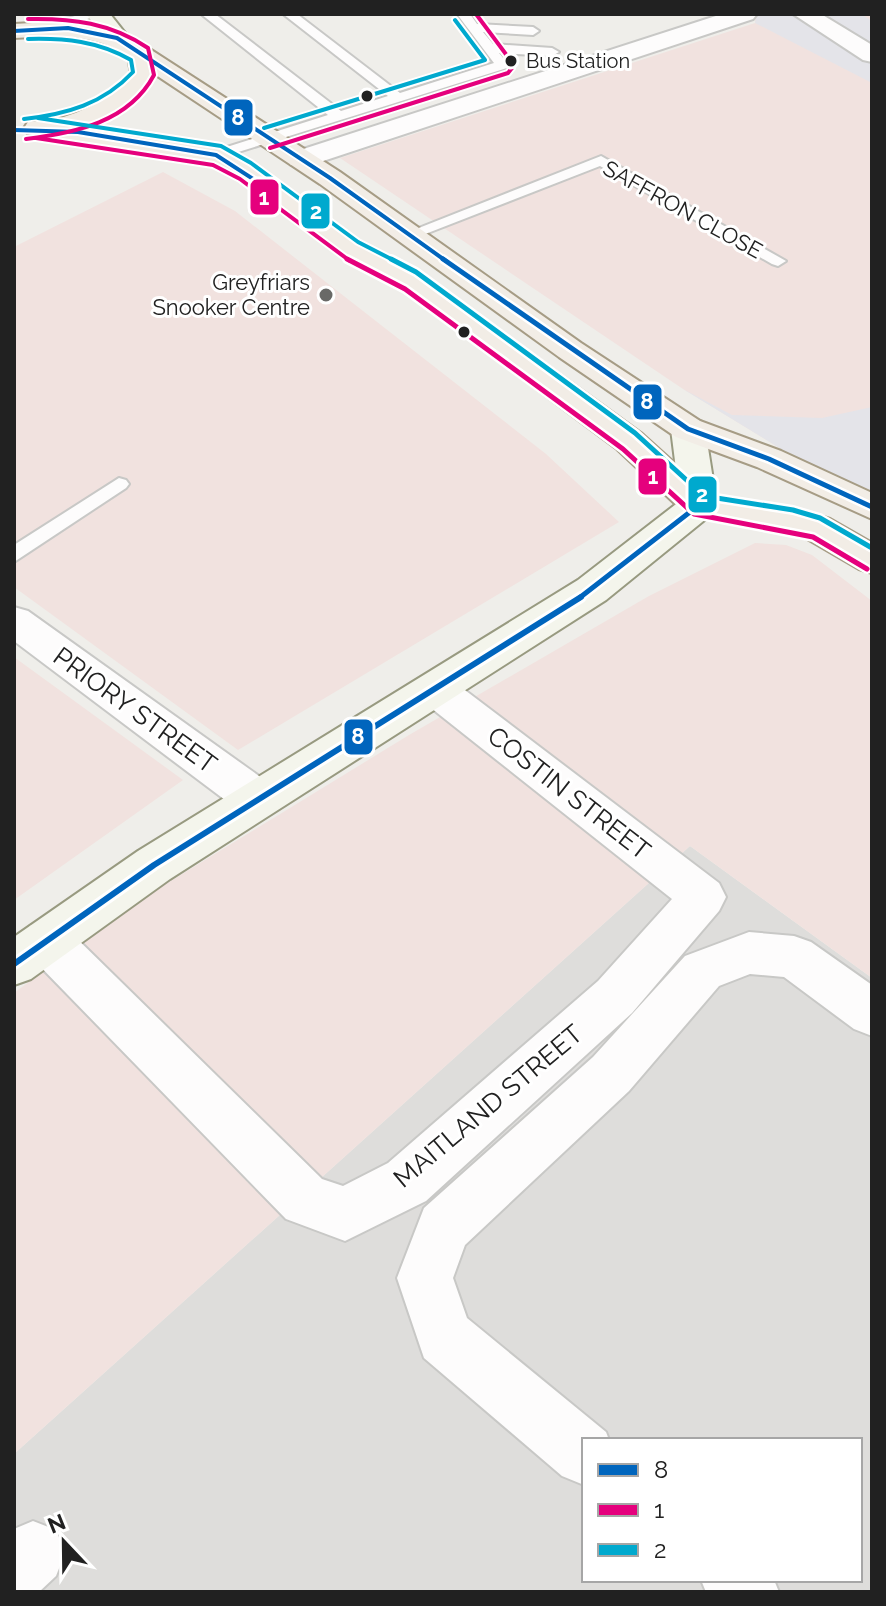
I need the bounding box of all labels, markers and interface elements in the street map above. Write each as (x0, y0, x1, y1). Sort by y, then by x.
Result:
place label: Bus Station (526, 49, 630, 73)
marker: Bus Station (503, 53, 519, 69)
unlabelled marker (359, 88, 375, 104)
line badge: 8 (223, 98, 254, 137)
text: 8 (231, 104, 245, 130)
street label: SAFFRON CLOSE (599, 155, 767, 263)
line badge: 1 (249, 178, 280, 216)
text: 1 (259, 184, 270, 210)
line badge: 2 (300, 192, 331, 230)
text: 2 (310, 198, 322, 224)
place label: Greyfriars Snooker Centre (152, 269, 310, 320)
marker: Greyfriars Snooker Centre (317, 286, 335, 304)
unlabelled marker (456, 324, 472, 340)
line badge: 8 (632, 383, 663, 421)
text: 8 (640, 388, 654, 414)
line badge: 1 (637, 457, 668, 496)
text: 1 (648, 463, 659, 489)
line badge: 2 (687, 475, 718, 514)
text: 2 (696, 481, 708, 507)
street label: PRIORY STREET (48, 641, 222, 779)
line badge: 8 (343, 718, 374, 756)
street label: COSTIN STREET (482, 720, 656, 866)
text: 8 (351, 723, 365, 749)
street label: MAITLAND STREET (388, 1018, 588, 1194)
legend (582, 1438, 862, 1582)
text: 8 (654, 1455, 668, 1484)
text: 1 (654, 1495, 664, 1524)
north arrow (24, 1502, 104, 1582)
text: N (44, 1508, 69, 1539)
text: 2 (654, 1535, 667, 1564)

